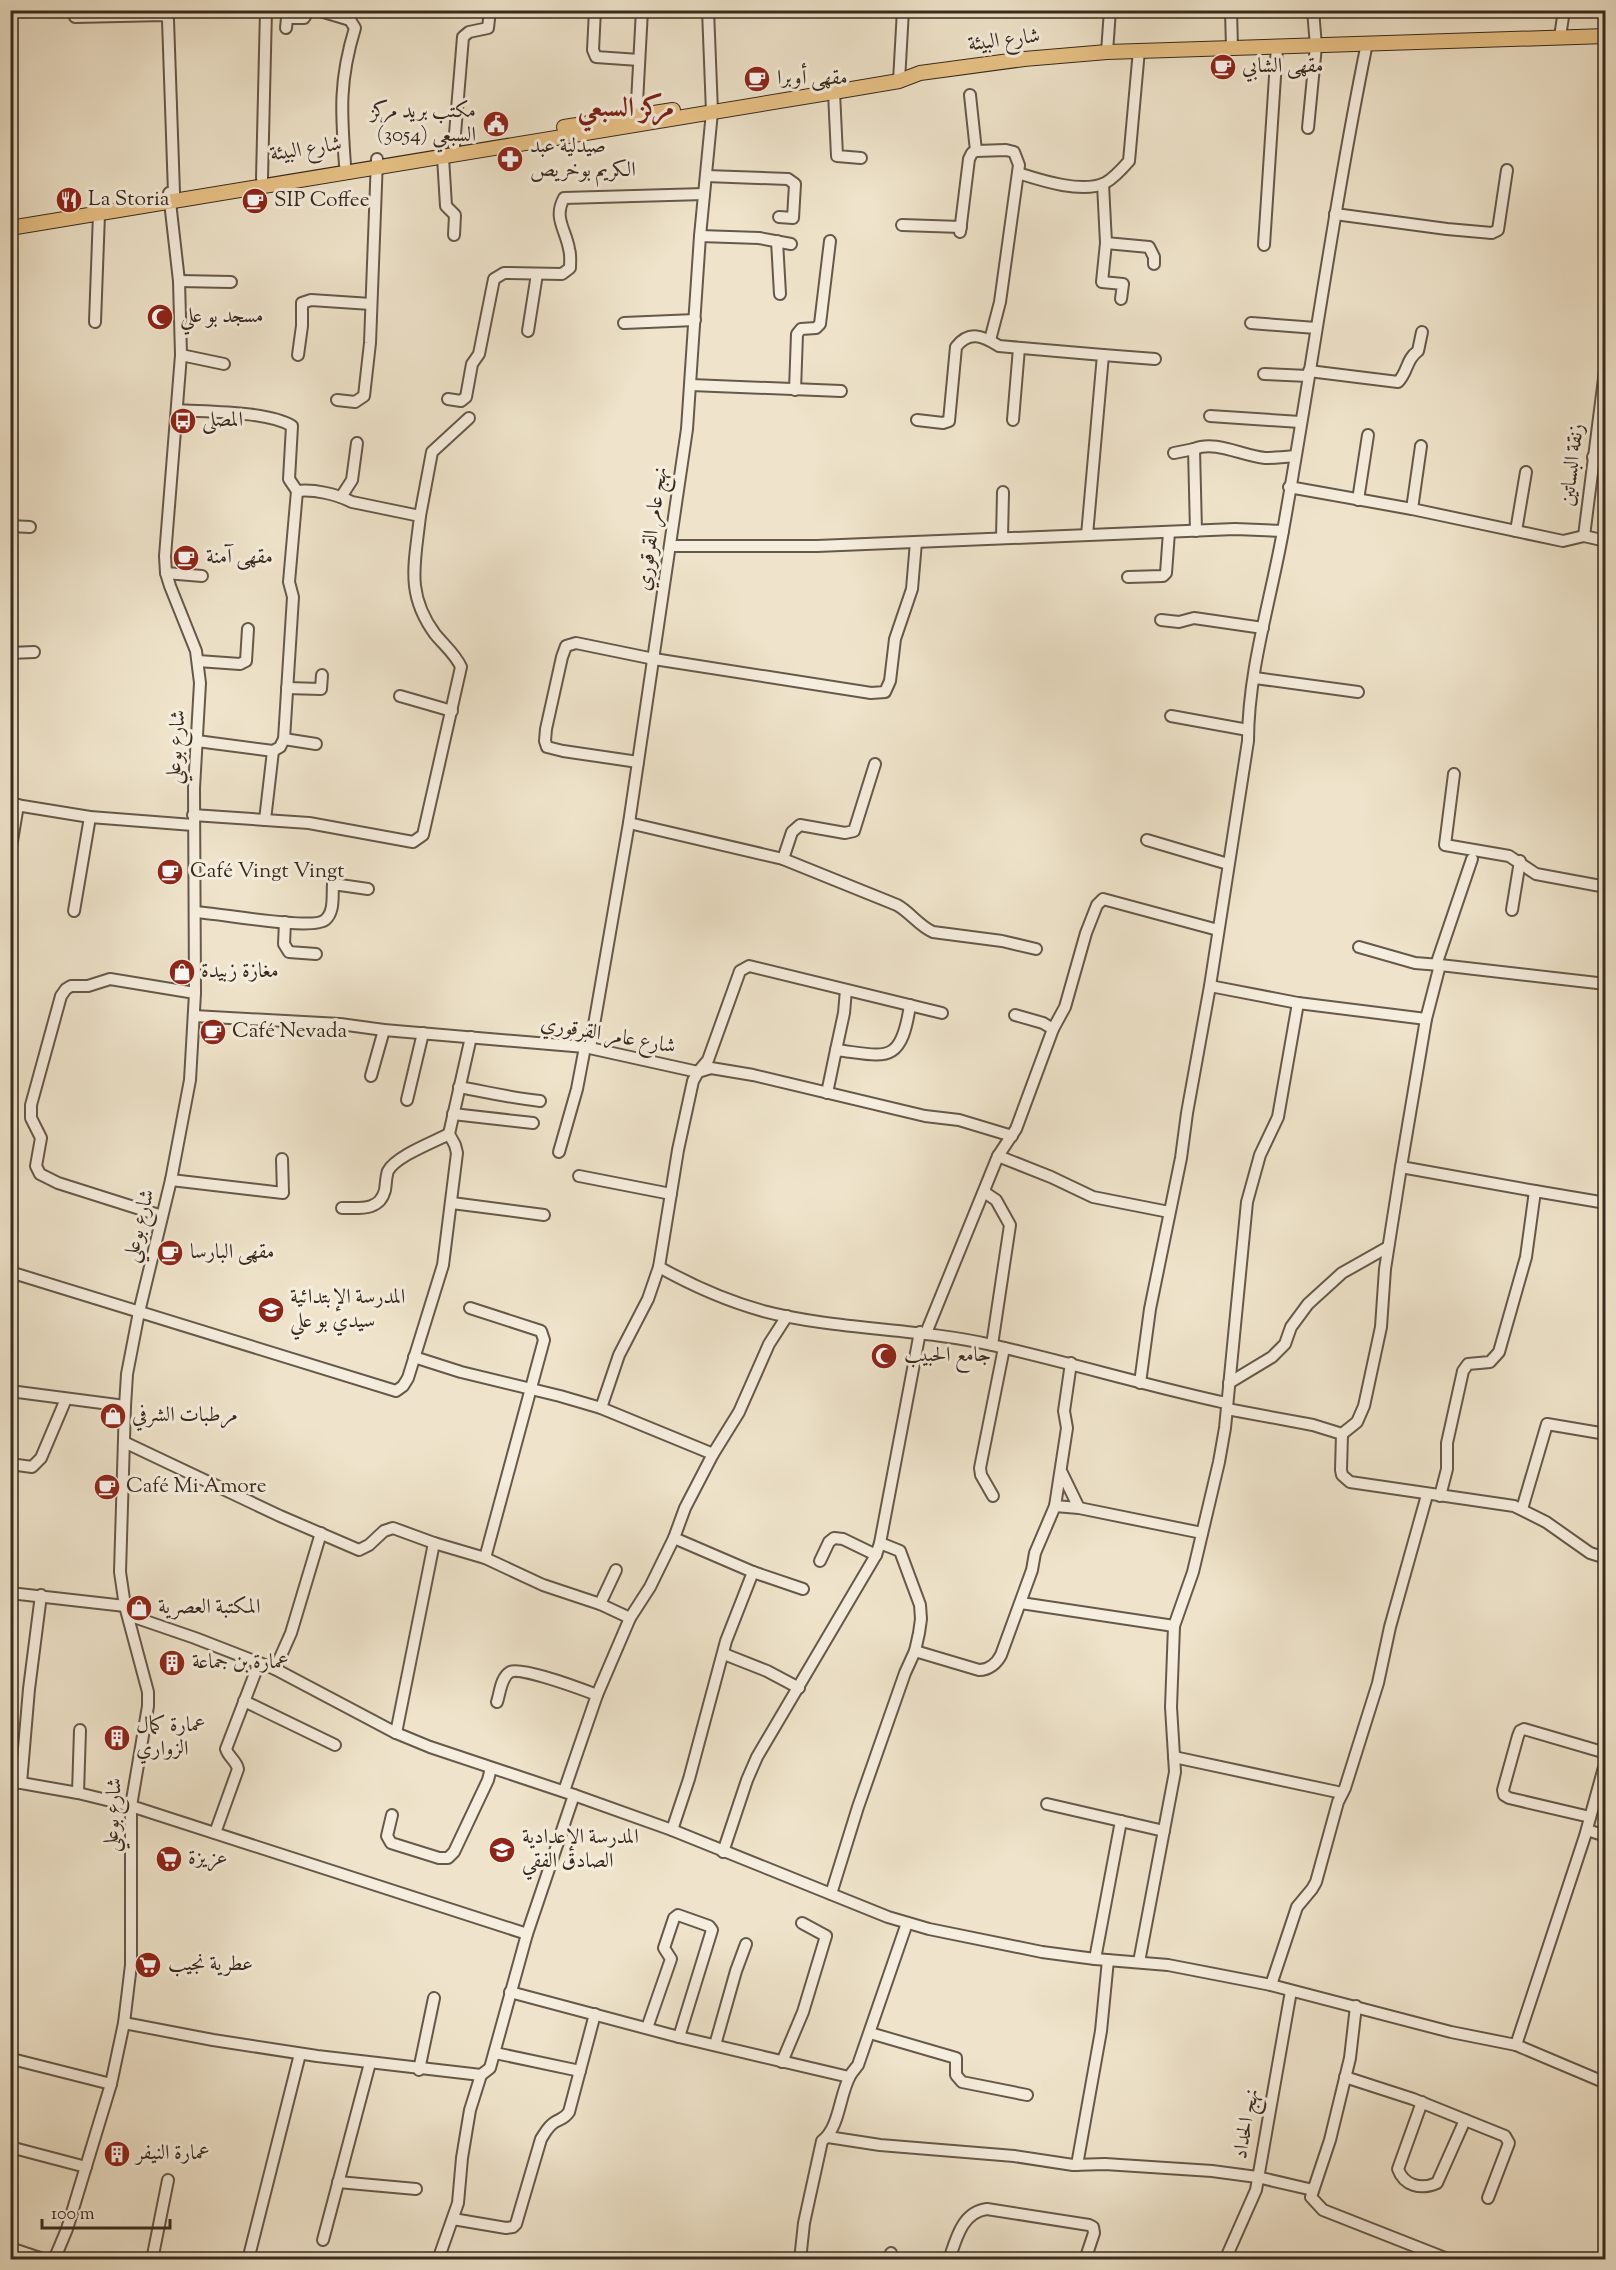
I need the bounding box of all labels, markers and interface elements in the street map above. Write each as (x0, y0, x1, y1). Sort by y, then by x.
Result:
street label: شارع البيئة (966, 22, 1042, 61)
cafe icon: مقهى الشابي (1208, 52, 1238, 82)
place label: مقهى الشابي (1242, 52, 1323, 82)
place label: مقهى أوبرا (777, 62, 848, 94)
cafe icon: مقهى أوبرا (742, 64, 772, 94)
district label: مركز السبعي (578, 90, 674, 132)
place label: مكتب بريد مركز السبعي (3054) (369, 97, 476, 153)
public building icon: مكتب بريد مركز السبعي (3054) (481, 109, 511, 139)
street label: شارع البيئة (268, 130, 344, 171)
place label: صيدلية عبد الكريم بوخريص (530, 132, 636, 187)
pharmacy icon: صيدلية عبد الكريم بوخريص (495, 144, 525, 174)
restaurant icon: La Storia (54, 185, 84, 215)
place label: La Storia (88, 185, 170, 215)
cafe icon: SIP Coffee (240, 186, 270, 216)
place label: SIP Coffee (274, 186, 369, 216)
mosque icon: مسجد بو علي (145, 302, 175, 332)
place label: مسجد بو علي (180, 302, 264, 335)
bus stop icon: المصلى (168, 406, 198, 436)
place label: المصلى (202, 406, 243, 436)
street label: زنقة البساتين (1553, 422, 1593, 508)
street label: نهج عامر القرقوري (629, 465, 679, 593)
cafe icon: مقهى آمنة (171, 543, 201, 573)
place label: مقهى آمنة (206, 543, 273, 573)
street label: شارع بوعلي (159, 709, 198, 785)
cafe icon: Café Vingt Vingt (155, 857, 185, 887)
place label: Café Vingt Vingt (190, 857, 344, 887)
shop icon: مغازة زبيدة (167, 957, 197, 987)
place label: مغازة زبيدة (201, 957, 279, 987)
street label: شارع عامر القرقوري (538, 1009, 678, 1064)
cafe icon: Café Nevada (198, 1017, 228, 1047)
place label: Café Nevada (232, 1017, 348, 1047)
street label: شارع بوعلي (116, 1186, 166, 1266)
cafe icon: مقهى البارسا (155, 1238, 185, 1268)
place label: مقهى البارسا (190, 1238, 274, 1268)
place label: المدرسة الإبتدائية سيدي بو علي (290, 1283, 405, 1340)
school or university icon: المدرسة الإبتدائية سيدي بو علي (256, 1295, 286, 1325)
mosque icon: جامع الحبيب (869, 1341, 899, 1371)
place label: جامع الحبيب (904, 1341, 991, 1373)
shop icon: مرطبات الشرفي (98, 1401, 128, 1431)
place label: مرطبات الشرفي (132, 1401, 238, 1431)
cafe icon: Café Mi Amore (92, 1472, 122, 1502)
place label: Café Mi Amore (126, 1472, 267, 1502)
shop icon: المكتبة العصرية (124, 1593, 154, 1623)
place label: المكتبة العصرية (158, 1593, 261, 1623)
building icon: عمارة بن جماعة (157, 1648, 187, 1678)
place label: عمارة بن جماعة (192, 1648, 289, 1678)
place label: عمارة كمال الزواري (136, 1711, 206, 1765)
building icon: عمارة كمال الزواري (102, 1723, 132, 1753)
street label: شارع بوعلي (97, 1777, 134, 1853)
place label: المدرسة الإعدادية الصادق الفقي (522, 1823, 639, 1880)
school or university icon: المدرسة الإعدادية الصادق الفقي (487, 1835, 517, 1865)
supermarket icon: عزيزة (154, 1844, 184, 1874)
place label: عزيزة (188, 1844, 228, 1874)
supermarket icon: عطرية نجيب (133, 1950, 163, 1980)
place label: عطرية نجيب (168, 1950, 253, 1980)
street label: نهج الحداد (1226, 2087, 1270, 2162)
building icon: عمارة النيفر (102, 2139, 132, 2169)
place label: عمارة النيفر (134, 2139, 210, 2169)
scale bar (42, 2192, 170, 2230)
text: 100 m (51, 2202, 95, 2228)

